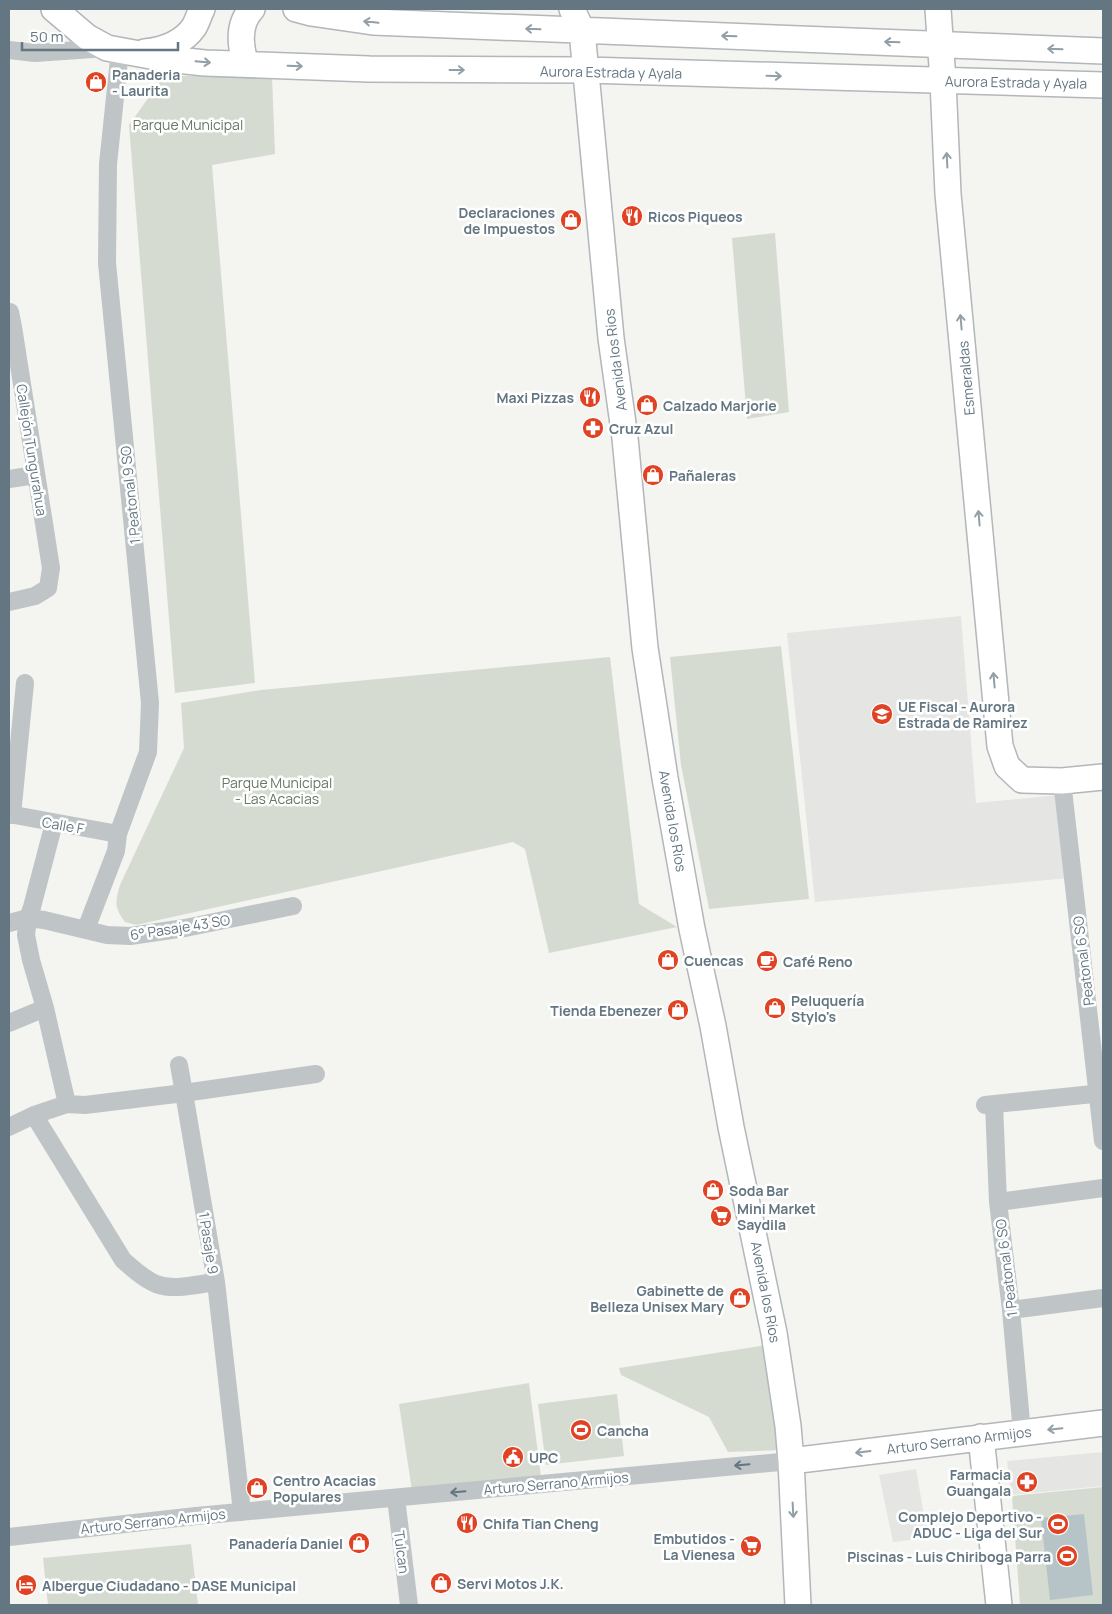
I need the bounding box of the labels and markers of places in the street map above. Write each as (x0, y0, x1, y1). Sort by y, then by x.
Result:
place label: Panaderia - Laurita (112, 65, 180, 100)
shop icon: Panaderia - Laurita (84, 70, 108, 94)
place label: Declaraciones de Impuestos (458, 203, 555, 238)
restaurant icon: Ricos Piqueos (620, 204, 644, 228)
place label: Ricos Piqueos (648, 207, 743, 226)
shop icon: Declaraciones de Impuestos (559, 208, 583, 232)
restaurant icon: Maxi Pizzas (578, 385, 602, 409)
place label: Maxi Pizzas (496, 388, 574, 407)
shop icon: Calzado Marjorie (635, 393, 659, 417)
place label: Calzado Marjorie (663, 396, 777, 415)
pharmacy icon: Cruz Azul (581, 416, 605, 440)
place label: Cruz Azul (609, 419, 674, 438)
shop icon: Pañaleras (641, 463, 665, 487)
place label: Pañaleras (669, 466, 736, 485)
place label: UE Fiscal - Aurora Estrada de Ramirez (898, 697, 1028, 732)
school or university icon: UE Fiscal - Aurora Estrada de Ramirez (870, 702, 894, 726)
shop icon: Cuencas (656, 948, 680, 972)
cafe icon: Café Reno (755, 949, 779, 973)
place label: Cuencas (684, 951, 744, 970)
place label: Café Reno (783, 952, 853, 971)
place label: Peluquería Stylo's (791, 991, 864, 1026)
shop icon: Peluquería Stylo's (763, 996, 787, 1020)
shop icon: Tienda Ebenezer (666, 998, 690, 1022)
place label: Tienda Ebenezer (550, 1001, 662, 1020)
shop icon: Soda Bar (701, 1178, 725, 1202)
place label: Soda Bar (729, 1181, 789, 1200)
place label: Mini Market Saydila (737, 1199, 816, 1234)
supermarket icon: Mini Market Saydila (709, 1204, 733, 1228)
place label: Gabinette de Belleza Unisex Mary (590, 1281, 724, 1316)
shop icon: Gabinette de Belleza Unisex Mary (728, 1286, 752, 1310)
sports icon: Cancha (569, 1418, 593, 1442)
place label: Cancha (597, 1421, 649, 1440)
public building icon: UPC (501, 1445, 525, 1469)
place label: UPC (529, 1448, 558, 1467)
place label: Farmacia Guangala (946, 1465, 1011, 1500)
pharmacy icon: Farmacia Guangala (1015, 1470, 1039, 1494)
place label: Centro Acacias Populares (273, 1471, 377, 1506)
shop icon: Centro Acacias Populares (245, 1476, 269, 1500)
place label: Complejo Deportivo - ADUC - Liga del Sur (898, 1507, 1042, 1542)
restaurant icon: Chifa Tian Cheng (455, 1511, 479, 1535)
sports icon: Complejo Deportivo - ADUC - Liga del Sur (1046, 1512, 1070, 1536)
place label: Chifa Tian Cheng (483, 1514, 599, 1533)
place label: Embutidos - La Vienesa (653, 1529, 735, 1564)
shop icon: Panadería Daniel (347, 1531, 371, 1555)
place label: Panadería Daniel (229, 1534, 343, 1553)
supermarket icon: Embutidos - La Vienesa (739, 1534, 763, 1558)
sports icon: Piscinas - Luis Chiriboga Parra (1055, 1544, 1079, 1568)
place label: Piscinas - Luis Chiriboga Parra (847, 1547, 1051, 1566)
shop icon: Servi Motos J.K. (429, 1571, 453, 1595)
hotel icon: Albergue Ciudadano - DASE Municipal (14, 1573, 38, 1597)
place label: Servi Motos J.K. (457, 1574, 564, 1593)
place label: Albergue Ciudadano - DASE Municipal (42, 1576, 296, 1595)

